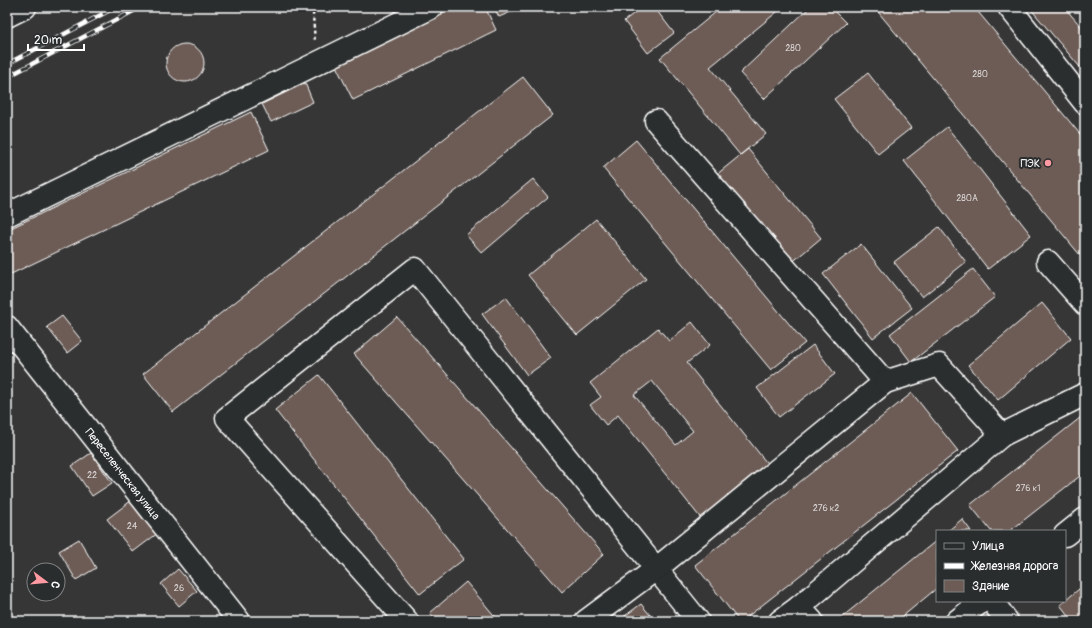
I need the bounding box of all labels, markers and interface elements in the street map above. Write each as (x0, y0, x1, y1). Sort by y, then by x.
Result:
scale bar (28, 26, 84, 52)
text: 20 m (34, 33, 63, 48)
house number: 280 (785, 43, 801, 54)
house number: 280 (972, 69, 988, 80)
place label: ПЭК (1020, 157, 1040, 170)
marker: ПЭК (1043, 158, 1053, 168)
house number: 280А (956, 193, 978, 204)
street label: Переселенческая улица (82, 426, 163, 522)
house number: 22 (87, 470, 97, 481)
house number: 276 к1 (1015, 483, 1041, 494)
house number: 276 к2 (813, 503, 839, 514)
house number: 24 (127, 521, 138, 532)
legend (936, 530, 1066, 602)
text: Улица (972, 539, 1004, 554)
text: Железная дорога (970, 559, 1059, 574)
north arrow (26, 562, 66, 602)
text: Здание (972, 579, 1009, 594)
text: С (48, 580, 62, 590)
house number: 26 (174, 583, 184, 594)

